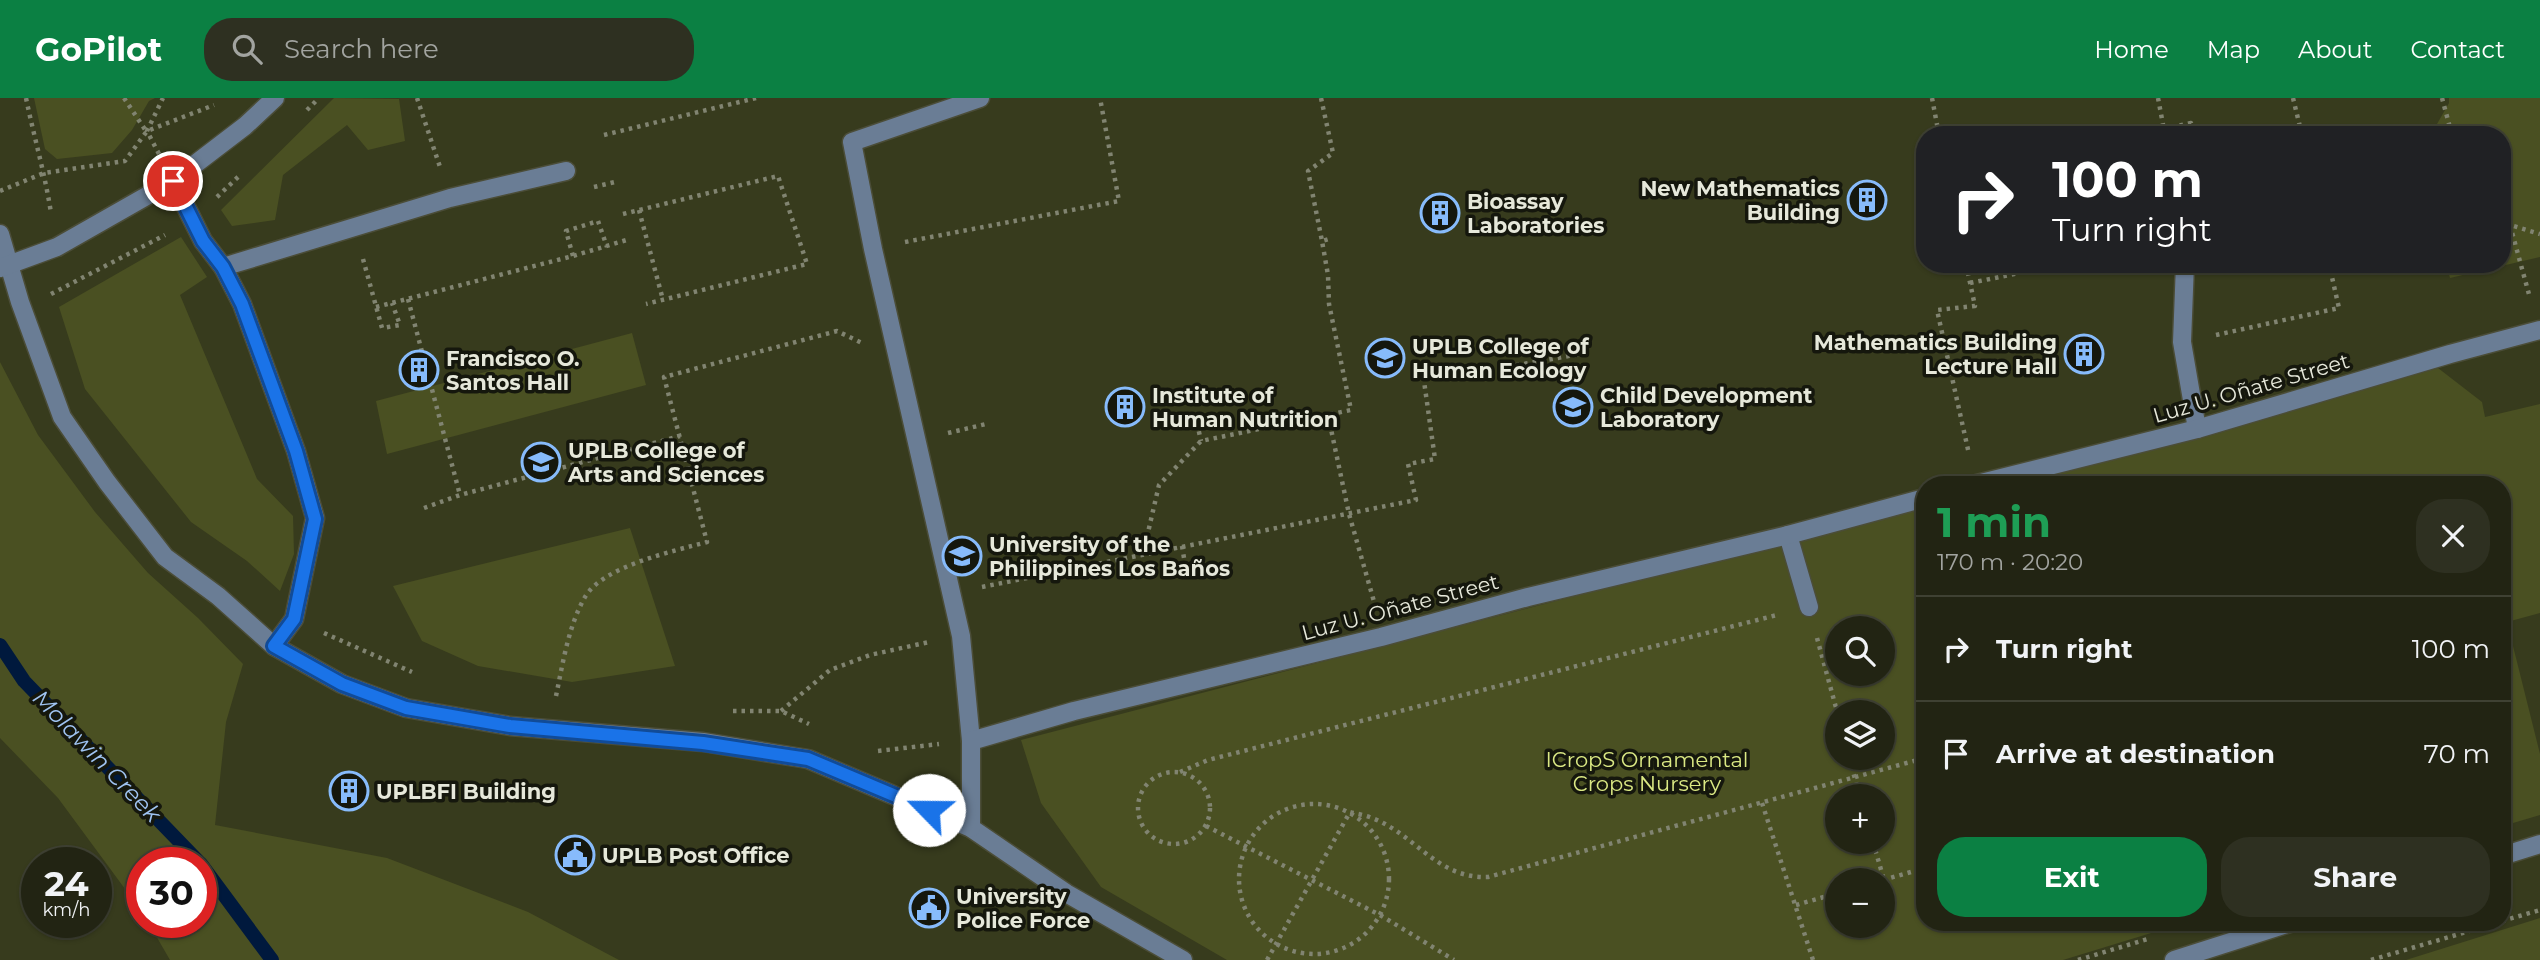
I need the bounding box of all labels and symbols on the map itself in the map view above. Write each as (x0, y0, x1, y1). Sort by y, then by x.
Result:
pin (143, 151, 203, 211)
place label: New Mathematics Building (1640, 176, 1840, 225)
building icon: New Mathematics Building (1846, 179, 1888, 221)
place label: Bioassay Laboratories (1467, 189, 1604, 238)
building icon: Bioassay Laboratories (1419, 192, 1461, 234)
place label: Mathematics Building Lecture Hall (1814, 330, 2057, 379)
building icon: Mathematics Building Lecture Hall (2063, 333, 2105, 375)
place label: UPLB College of Human Ecology (1412, 334, 1590, 383)
school or university icon: UPLB College of Human Ecology (1364, 337, 1406, 379)
place label: Francisco O. Santos Hall (446, 346, 580, 395)
street label: Luz U. Oñate Street (2150, 348, 2352, 428)
building icon: Francisco O. Santos Hall (398, 349, 440, 391)
place label: Institute of Human Nutrition (1152, 383, 1338, 432)
place label: Child Development Laboratory (1600, 383, 1812, 432)
building icon: Institute of Human Nutrition (1104, 386, 1146, 428)
school or university icon: Child Development Laboratory (1552, 386, 1594, 428)
place label: UPLB College of Arts and Sciences (567, 438, 764, 487)
school or university icon: UPLB College of Arts and Sciences (520, 441, 562, 483)
place label: University of the Philippines Los Baños (989, 532, 1230, 581)
school or university icon: University of the Philippines Los Baños (941, 535, 983, 577)
street label: Luz U. Oñate Street (1299, 569, 1501, 645)
water label: Molawin Creek (27, 684, 168, 829)
park label: ICropS Ornamental Crops Nursery (1546, 747, 1748, 796)
building icon: UPLBFI Building (328, 770, 370, 812)
position arrow (892, 773, 966, 847)
place label: UPLBFI Building (376, 779, 556, 804)
public building icon: UPLB Post Office (554, 834, 596, 876)
place label: UPLB Post Office (602, 843, 789, 868)
speed limit sign: 30 (126, 847, 217, 938)
place label: University Police Force (956, 884, 1090, 933)
public building icon: University Police Force (908, 887, 950, 929)

